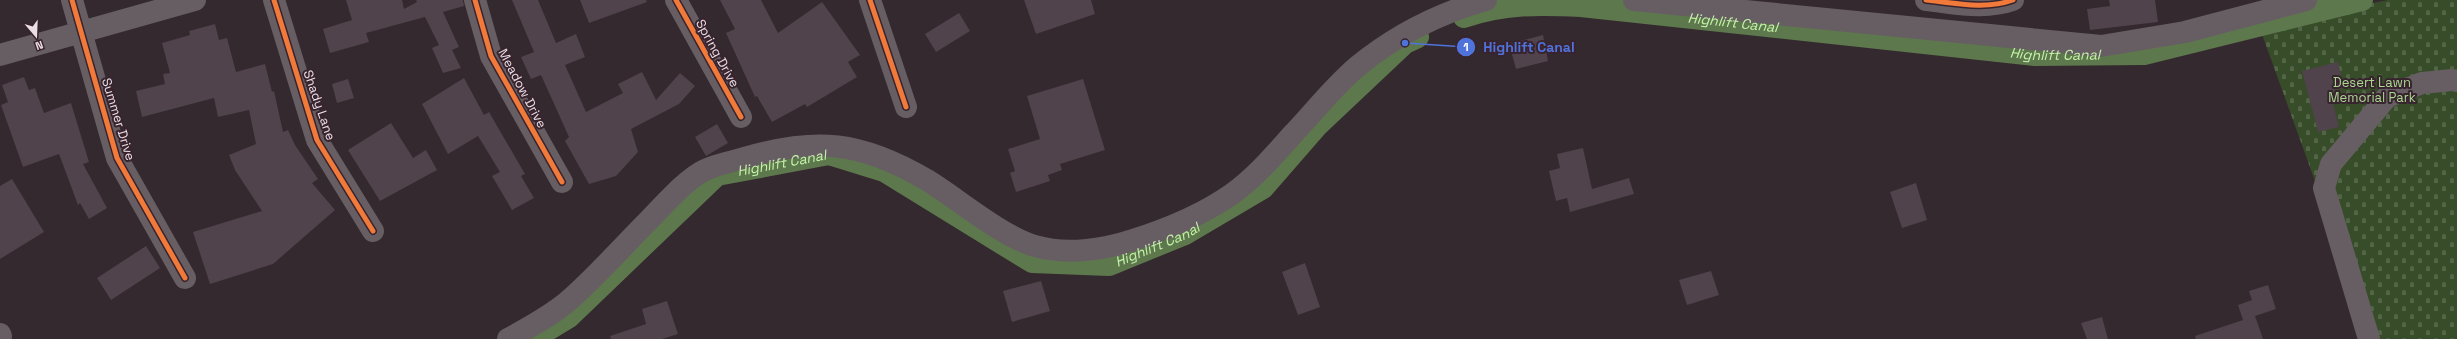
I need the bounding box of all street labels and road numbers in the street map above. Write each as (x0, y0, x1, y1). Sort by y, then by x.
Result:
street label: Spring Drive (692, 16, 743, 90)
street label: Meadow Drive (495, 46, 551, 131)
street label: Shady Lane (300, 68, 339, 143)
street label: Summer Drive (98, 76, 139, 162)

